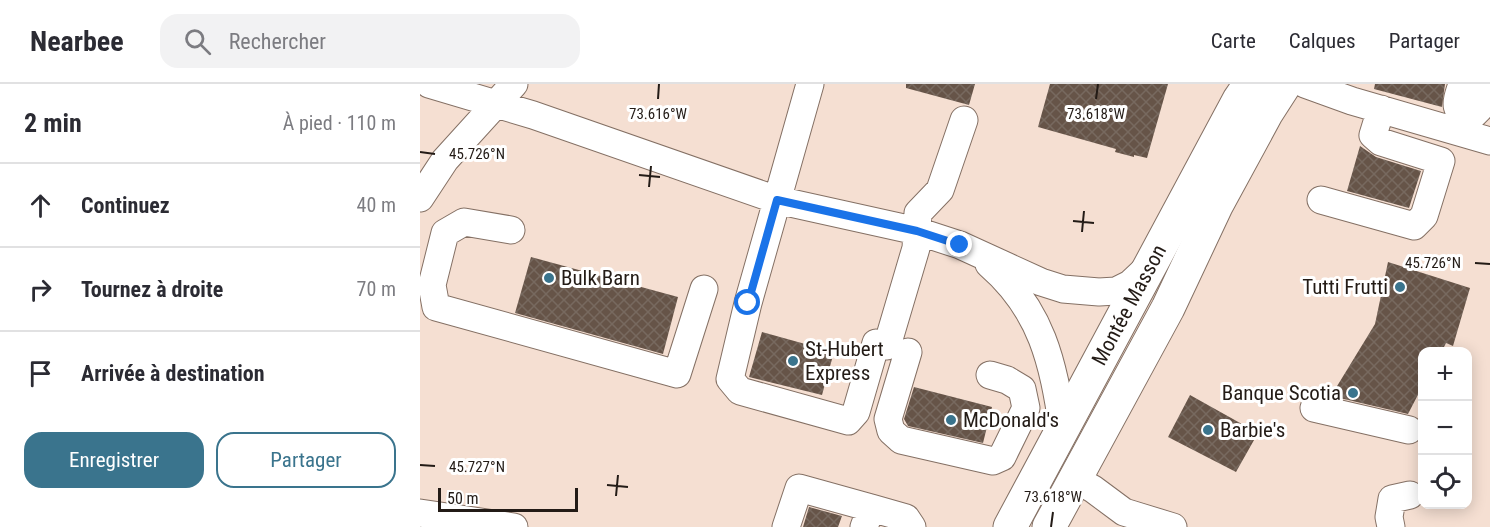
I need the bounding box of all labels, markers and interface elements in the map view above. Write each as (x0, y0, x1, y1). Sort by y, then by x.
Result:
search box (160, 14, 580, 68)
text: Nearbee (30, 25, 124, 58)
icon: search (181, 25, 214, 58)
text: Rechercher (229, 29, 326, 54)
text: Carte (1211, 29, 1256, 53)
text: Calques (1289, 29, 1356, 53)
text: Partager (1389, 29, 1460, 53)
text: 73.616°W (629, 105, 688, 123)
text: 73.618°W (1067, 105, 1126, 123)
text: 2 min (24, 108, 82, 138)
text: À pied · 110 m (283, 111, 396, 135)
text: 45.726°N (449, 145, 505, 163)
icon: ahead (24, 189, 57, 222)
text: Continuez (81, 193, 170, 218)
text: 40 m (357, 193, 396, 217)
route end (946, 231, 972, 257)
street label: Montée Masson (1087, 241, 1171, 369)
text: 45.726°N (1405, 254, 1461, 272)
place label: Bulk Barn (561, 266, 640, 290)
marker: Bulk Barn (542, 271, 556, 285)
icon: right (24, 273, 57, 306)
place label: Tutti Frutti (1302, 275, 1388, 299)
text: Tournez à droite (81, 277, 223, 302)
text: 70 m (357, 277, 396, 301)
marker: Tutti Frutti (1393, 280, 1407, 294)
route start (734, 289, 760, 315)
place label: St-Hubert Express (805, 337, 884, 385)
map controls (1418, 347, 1472, 509)
button: + (1418, 347, 1472, 401)
marker: St-Hubert Express (786, 354, 800, 368)
icon: arrive (24, 357, 57, 390)
text: Arrivée à destination (81, 361, 265, 386)
place label: Banque Scotia (1222, 381, 1341, 405)
marker: Banque Scotia (1346, 386, 1360, 400)
button: − (1418, 401, 1472, 455)
place label: McDonald's (963, 408, 1059, 432)
marker: McDonald's (944, 413, 958, 427)
place label: Barbie's (1220, 418, 1285, 442)
marker: Barbie's (1201, 423, 1215, 437)
button: Enregistrer (24, 432, 204, 488)
button: Partager (216, 432, 396, 488)
button: locate (1418, 455, 1472, 509)
text: 45.727°N (449, 458, 505, 476)
scale bar (438, 485, 578, 512)
text: 73.618°W (1024, 488, 1083, 506)
text: 50 m (447, 489, 479, 508)

